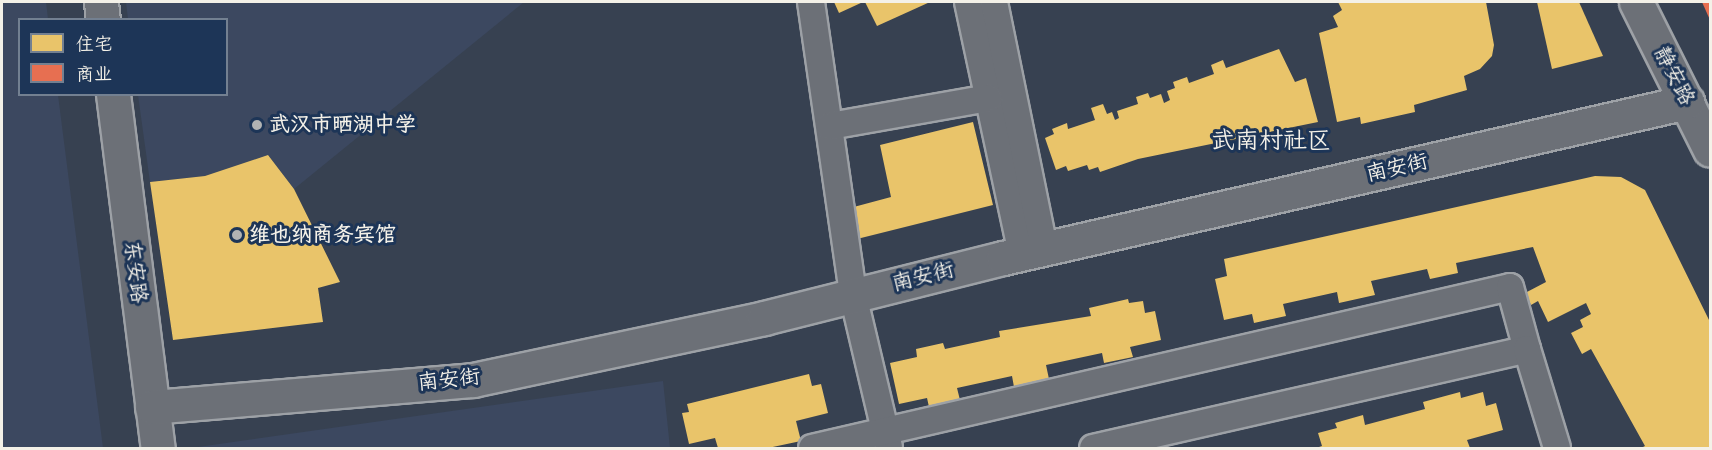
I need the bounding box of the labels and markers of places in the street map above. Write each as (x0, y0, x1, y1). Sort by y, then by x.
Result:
place label: 武汉市晒湖中学 (269, 112, 416, 138)
marker: 武汉市晒湖中学 (250, 118, 264, 132)
place label: 维也纳商务宾馆 (249, 222, 396, 248)
marker: 维也纳商务宾馆 (230, 228, 244, 242)

